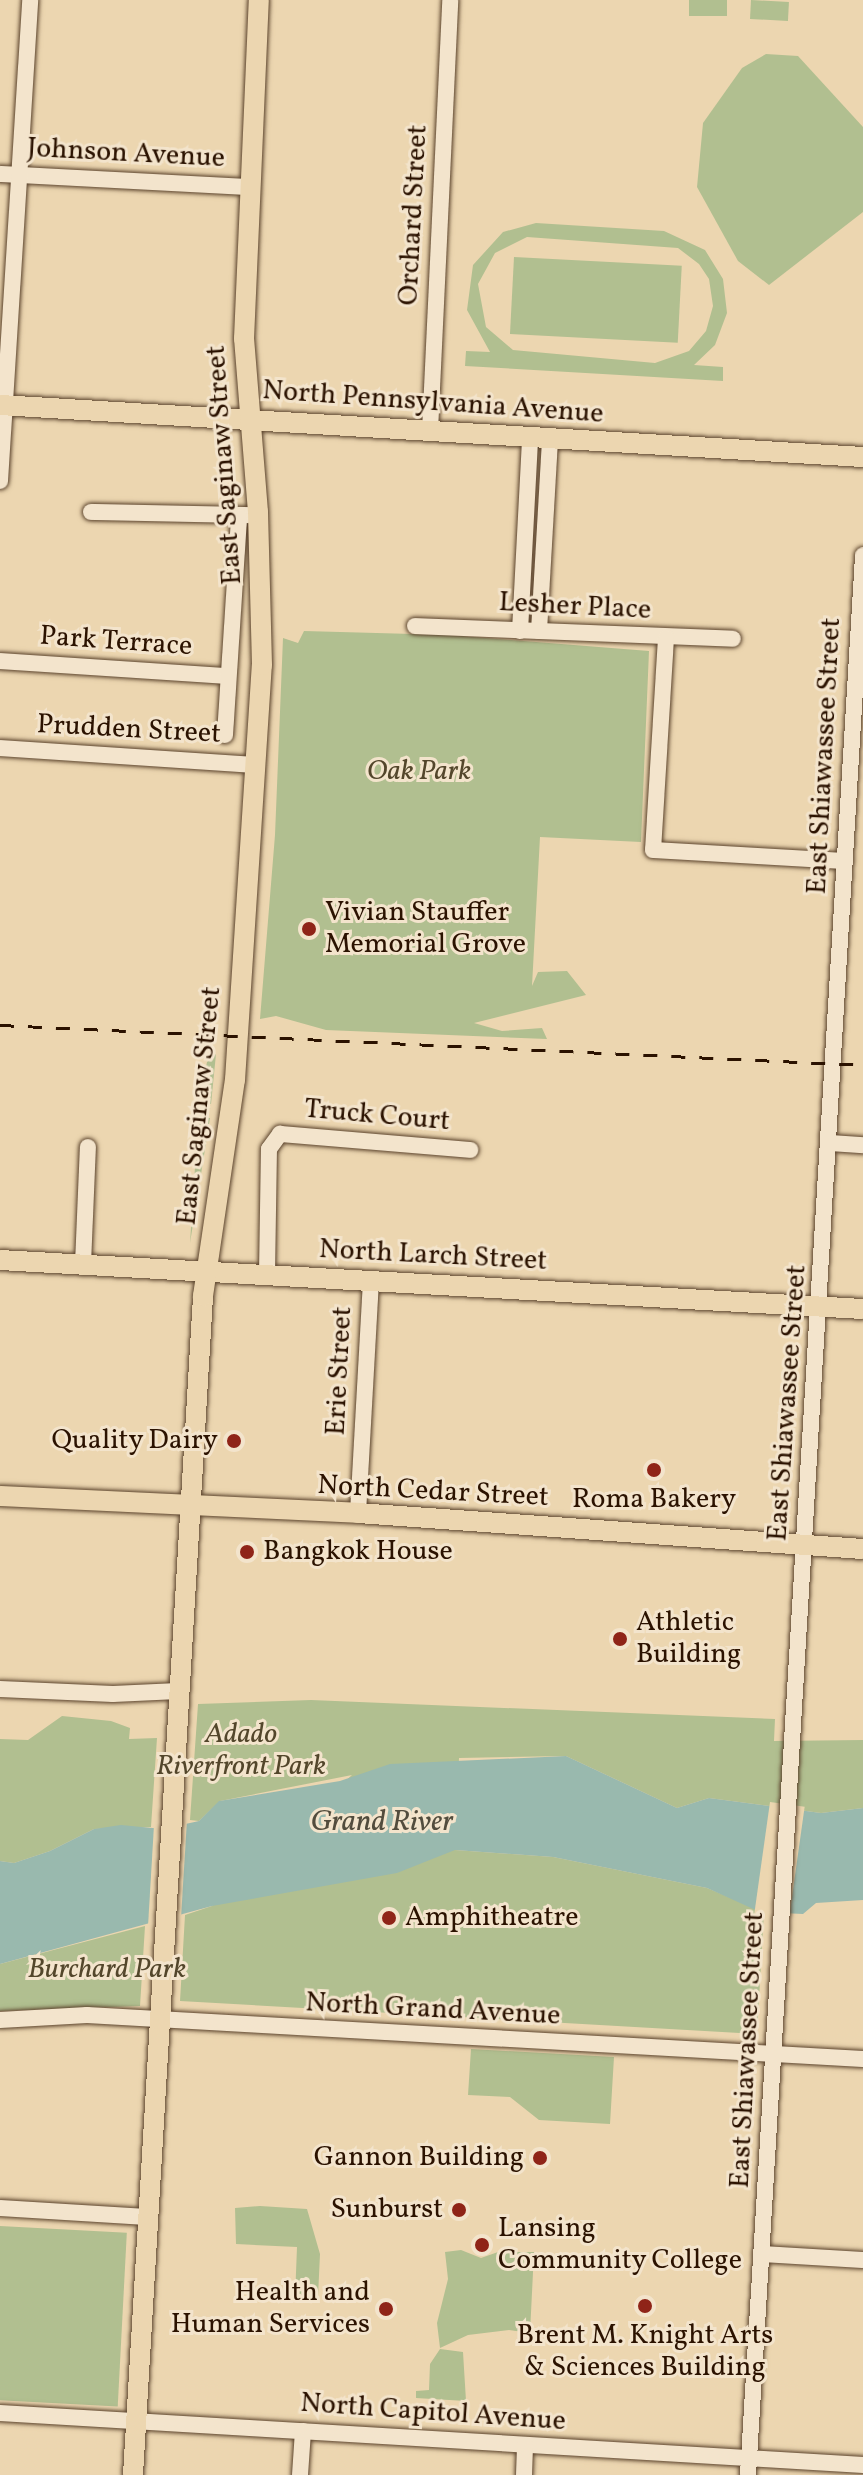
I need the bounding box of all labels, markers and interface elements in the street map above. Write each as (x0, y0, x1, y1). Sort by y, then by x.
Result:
street label: Orchard Street (392, 124, 436, 306)
street label: Johnson Avenue (26, 132, 226, 176)
street label: East Saginaw Street (200, 344, 250, 586)
street label: North Pennsylvania Avenue (261, 374, 605, 432)
street label: Lesher Place (498, 586, 652, 628)
street label: East Shiawassee Street (801, 617, 849, 895)
street label: Park Terrace (38, 620, 194, 664)
street label: Prudden Street (36, 708, 222, 752)
park label: Oak Park (367, 755, 471, 789)
place label: Vivian Stauffer Memorial Grove (325, 896, 526, 962)
marker: Vivian Stauffer Memorial Grove (300, 920, 318, 938)
street label: East Saginaw Street (171, 985, 229, 1227)
street label: Truck Court (303, 1093, 451, 1139)
street label: North Larch Street (318, 1233, 548, 1279)
street label: East Shiawassee Street (762, 1264, 814, 1542)
street label: Erie Street (320, 1306, 360, 1436)
place label: Quality Dairy (51, 1424, 218, 1458)
marker: Quality Dairy (225, 1432, 243, 1450)
marker: Roma Bakery (645, 1461, 663, 1479)
street label: North Cedar Street (317, 1469, 549, 1515)
place label: Roma Bakery (572, 1483, 736, 1517)
place label: Bangkok House (263, 1535, 453, 1569)
marker: Bangkok House (238, 1543, 256, 1561)
place label: Athletic Building (636, 1606, 741, 1672)
marker: Athletic Building (611, 1630, 629, 1648)
park label: Adado Riverfront Park (156, 1718, 326, 1784)
water label: Grand River (311, 1804, 453, 1840)
place label: Amphitheatre (405, 1901, 579, 1935)
marker: Amphitheatre (380, 1909, 398, 1927)
street label: East Shiawassee Street (724, 1911, 772, 2189)
park label: Burchard Park (28, 1953, 186, 1987)
street label: North Grand Avenue (305, 1987, 561, 2033)
place label: Gannon Building (314, 2141, 524, 2175)
marker: Gannon Building (531, 2149, 549, 2167)
place label: Sunburst (330, 2193, 443, 2227)
marker: Sunburst (450, 2201, 468, 2219)
place label: Lansing Community College (498, 2212, 743, 2278)
marker: Lansing Community College (473, 2236, 491, 2254)
place label: Health and Human Services (171, 2276, 370, 2342)
marker: Brent M. Knight Arts & Sciences Building (636, 2297, 654, 2315)
marker: Health and Human Services (377, 2300, 395, 2318)
place label: Brent M. Knight Arts & Sciences Building (517, 2319, 773, 2385)
street label: North Capitol Avenue (299, 2387, 567, 2439)

